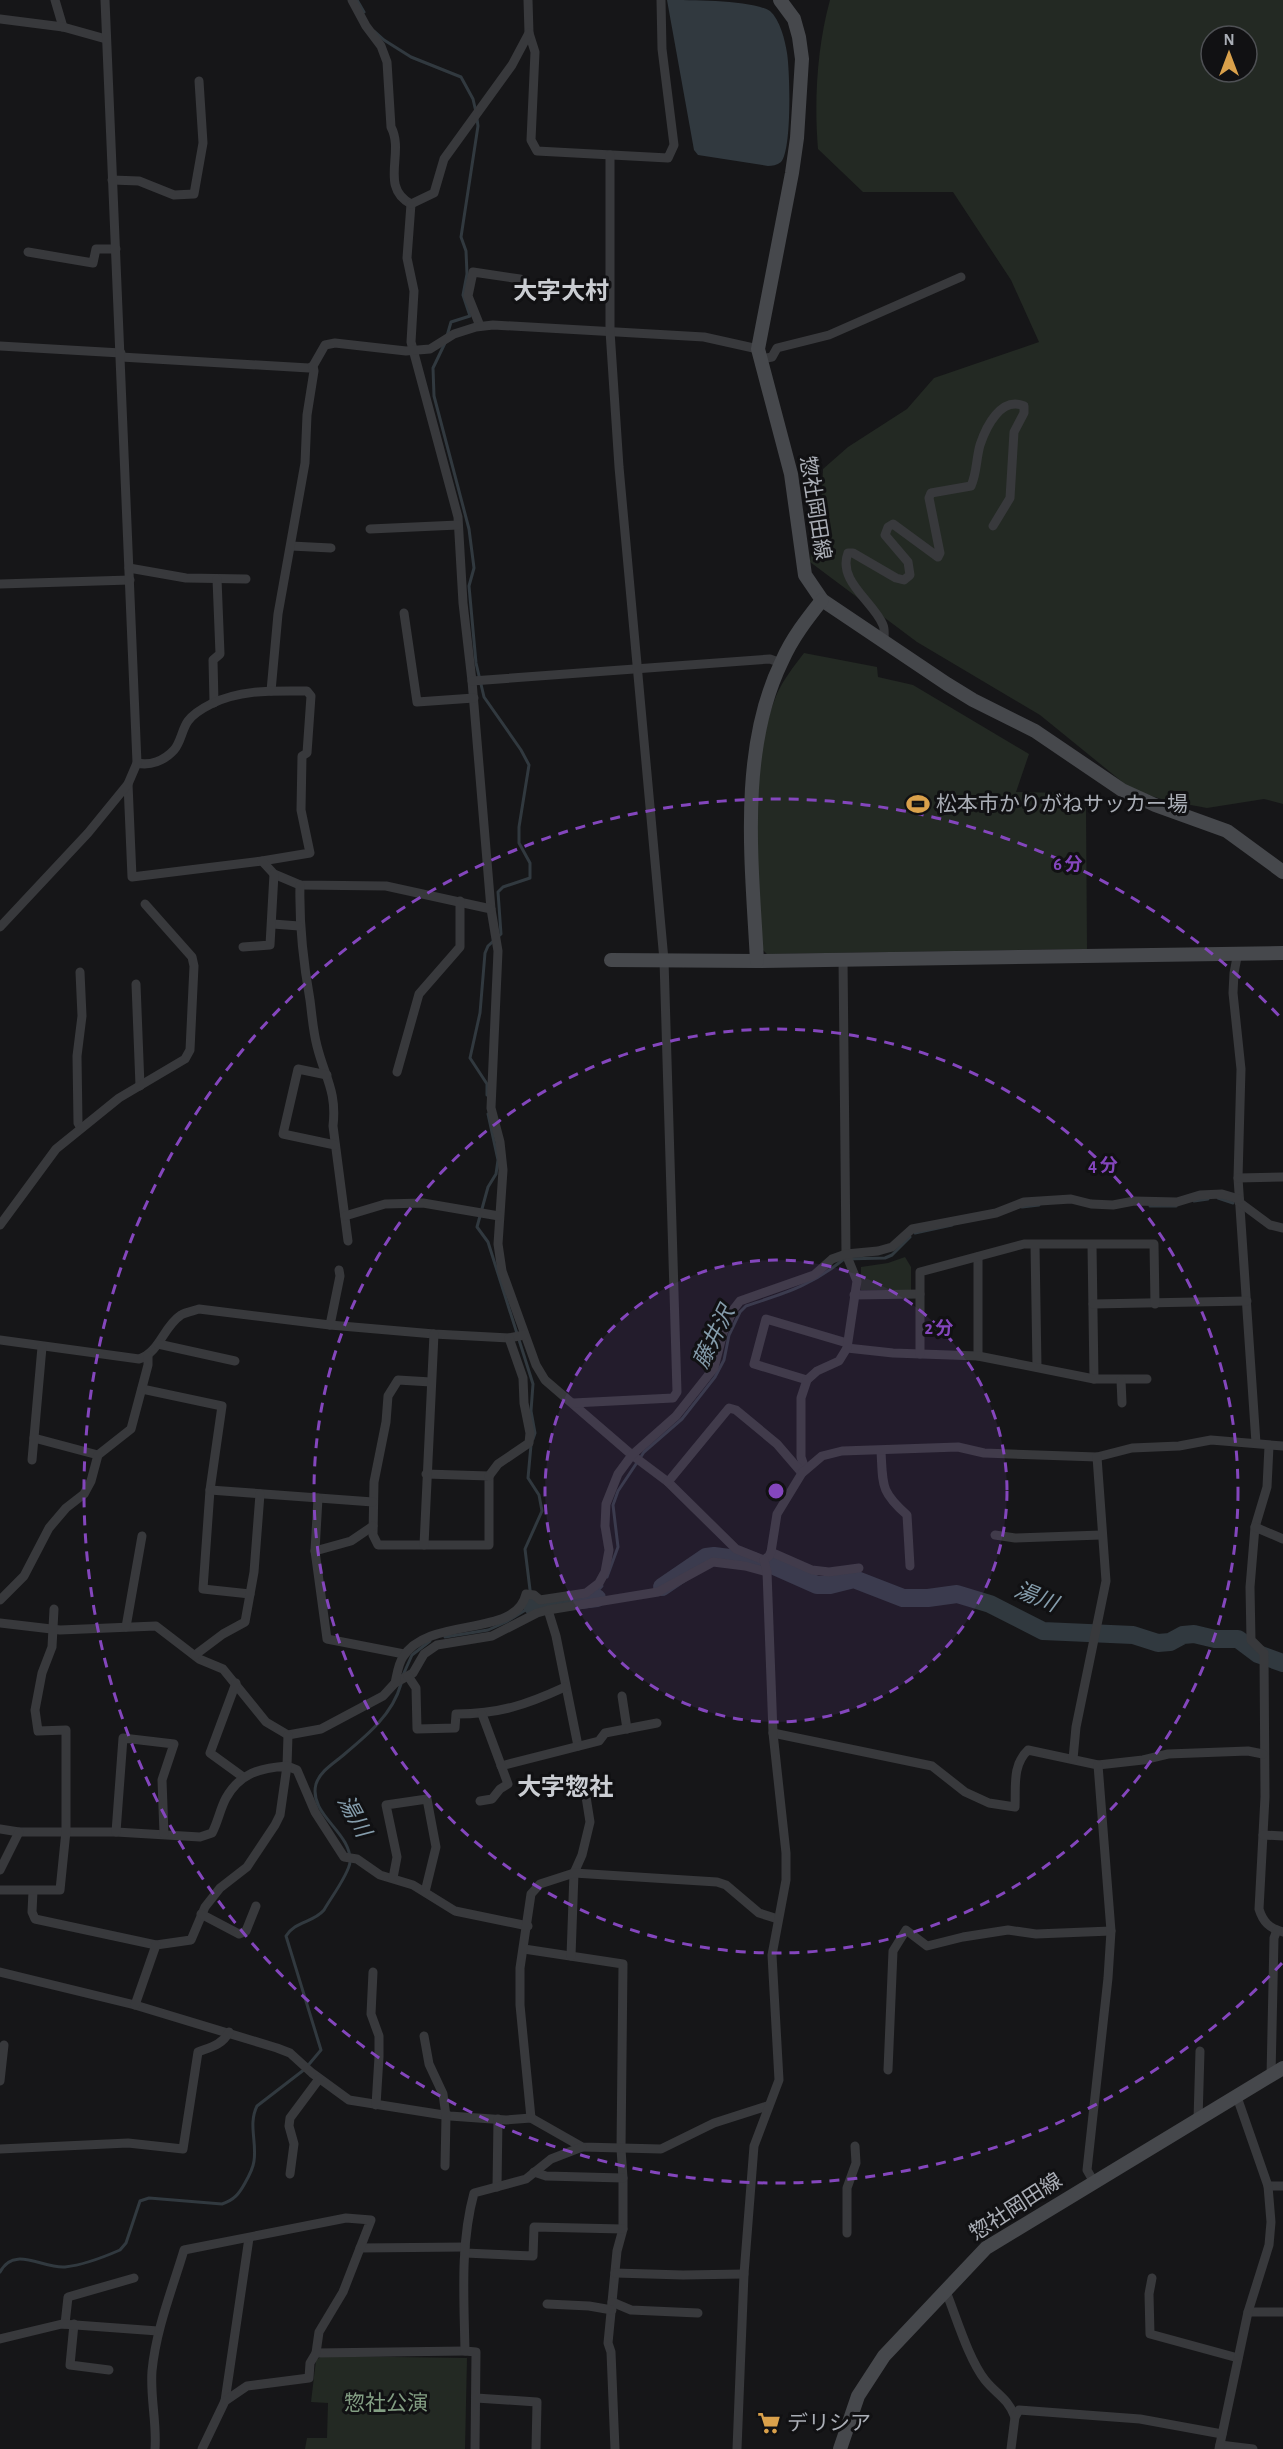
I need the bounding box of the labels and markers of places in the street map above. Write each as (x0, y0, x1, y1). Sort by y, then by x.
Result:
sports icon: 松本市かりがねサッカー場 (905, 791, 931, 817)
place label: 松本市かりがねサッカー場 (936, 793, 1188, 815)
centre of rings (766, 1481, 786, 1501)
supermarket icon: デリシア (756, 2410, 782, 2436)
place label: デリシア (787, 2412, 871, 2434)

